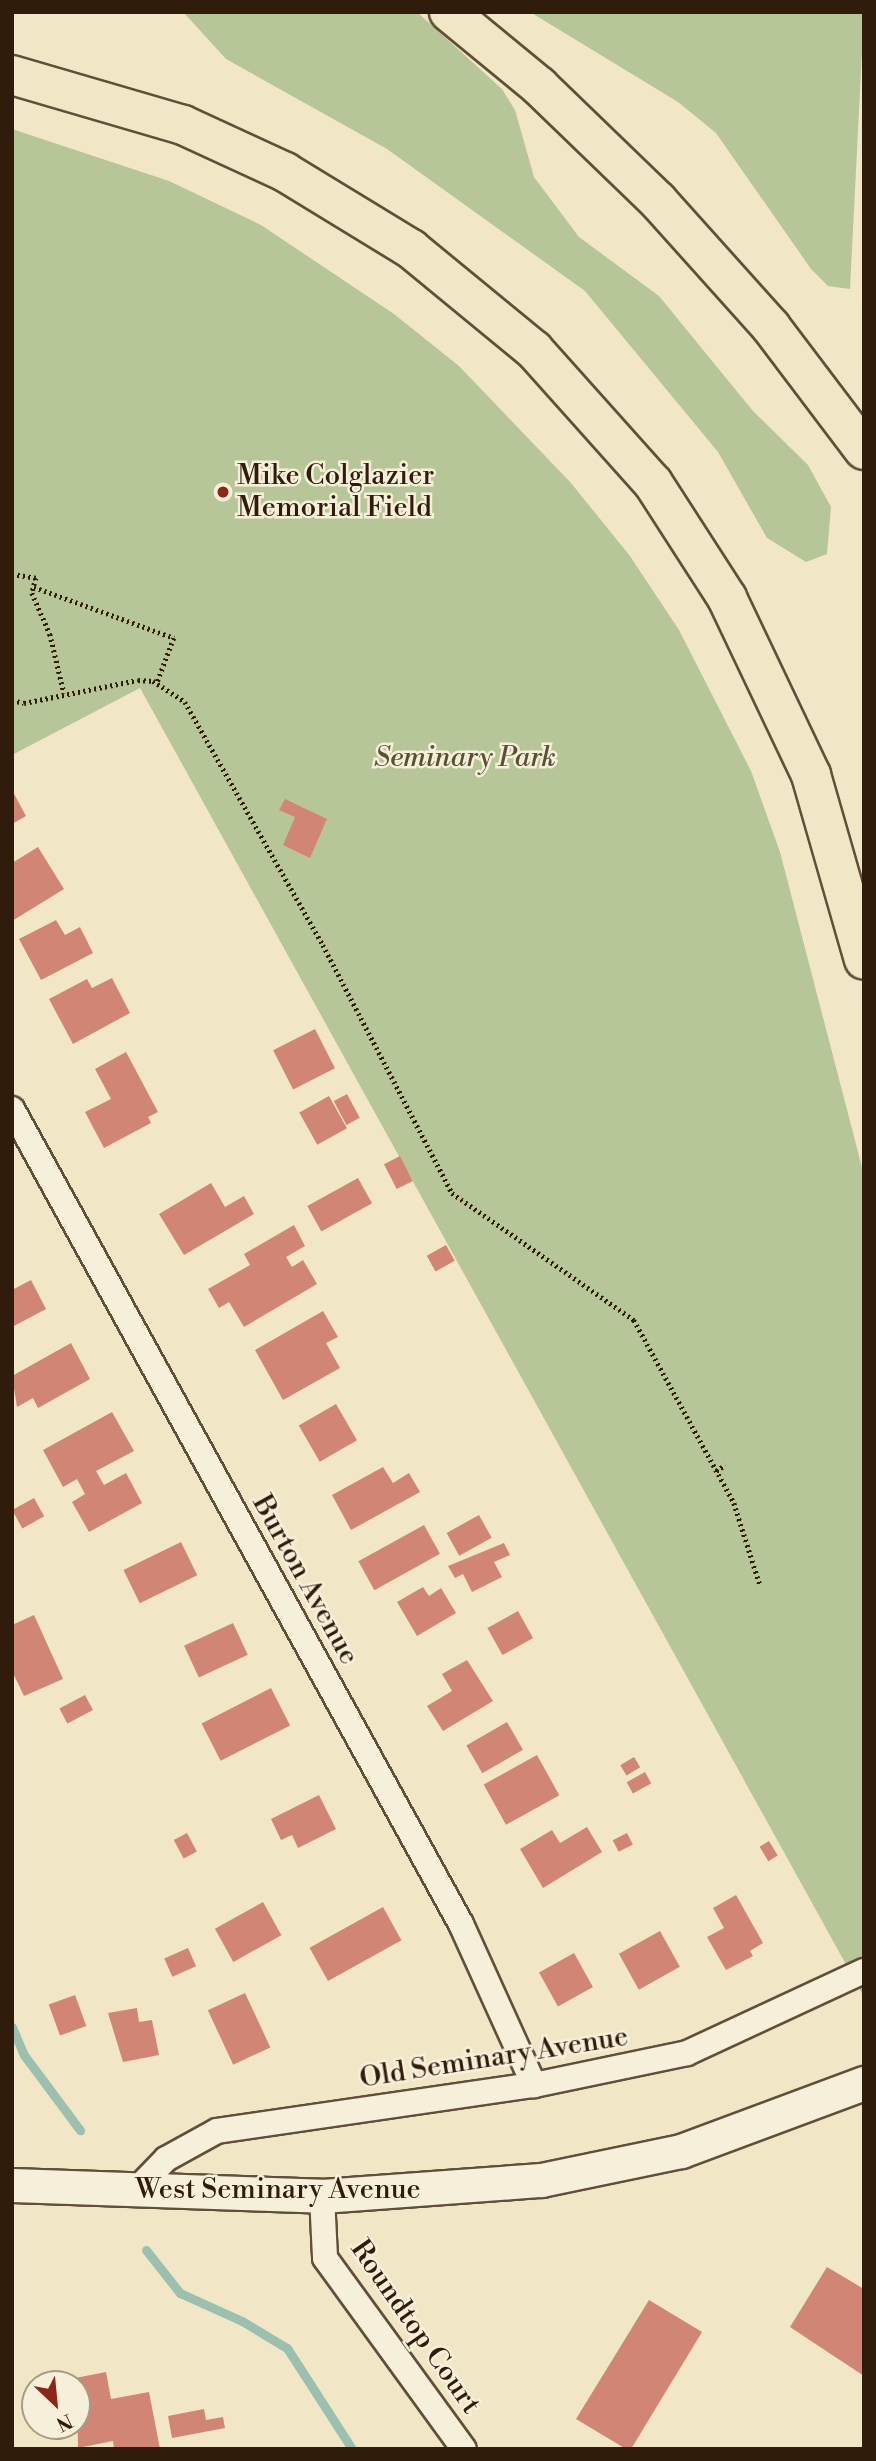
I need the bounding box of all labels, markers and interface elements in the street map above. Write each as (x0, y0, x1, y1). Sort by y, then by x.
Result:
place label: Mike Colglazier Memorial Field (237, 459, 434, 525)
marker: Mike Colglazier Memorial Field (215, 484, 231, 500)
park label: Seminary Park (374, 741, 556, 775)
street label: Burton Avenue (245, 1489, 365, 1671)
street label: Old Seminary Avenue (357, 2020, 631, 2096)
street label: West Seminary Avenue (135, 2173, 421, 2207)
street label: Roundtop Court (343, 2234, 487, 2420)
north arrow (21, 2370, 91, 2440)
text: N (52, 2408, 76, 2436)

